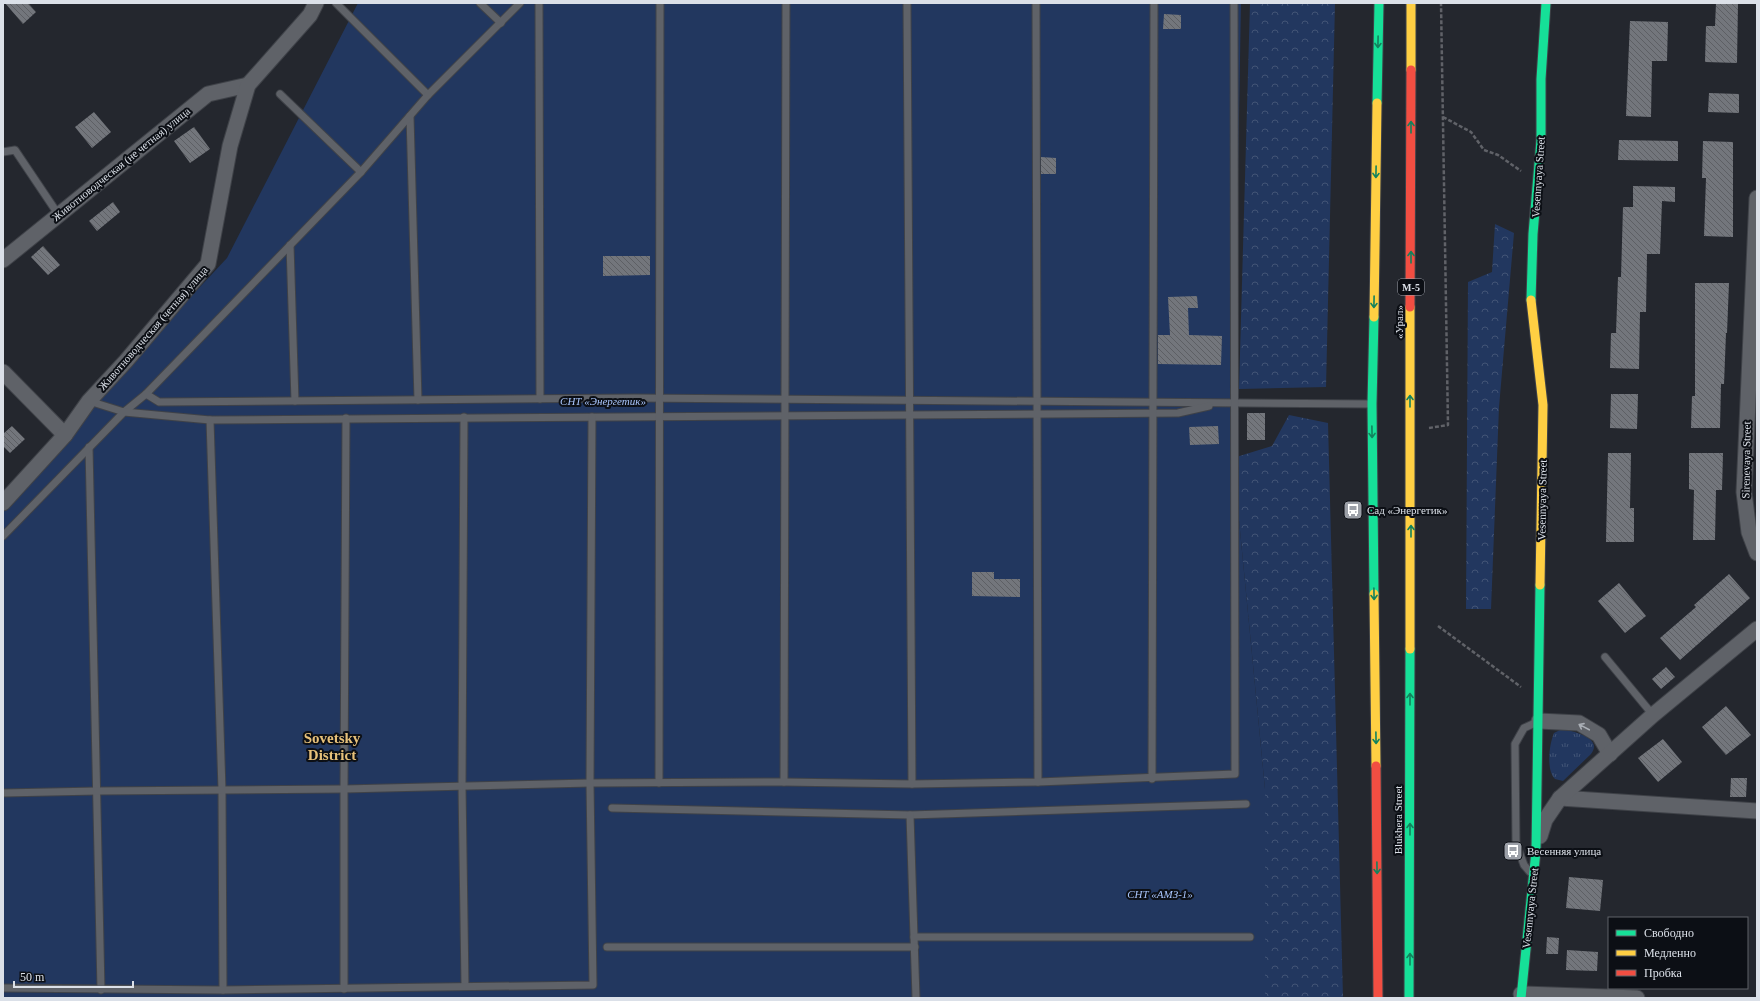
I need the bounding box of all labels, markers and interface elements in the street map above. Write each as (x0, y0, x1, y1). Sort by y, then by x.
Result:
one-way arrow (1374, 35, 1382, 48)
street label: Животноводческая (не четная) улица (50, 105, 193, 224)
one-way arrow (1407, 121, 1415, 134)
street label: Vesennyaya Street (1529, 136, 1547, 218)
one-way arrow (1372, 165, 1380, 178)
one-way arrow (1407, 251, 1415, 264)
street label: Животноводческая (четная) улица (96, 264, 211, 393)
road number: М-5 (1398, 279, 1424, 295)
one-way arrow (1370, 295, 1377, 308)
street label: «Урал» (1393, 305, 1405, 339)
park label: СНТ «Энергетик» (560, 395, 646, 407)
one-way arrow (1406, 395, 1414, 408)
street label: Sirenevaya Street (1739, 421, 1753, 499)
one-way arrow (1368, 425, 1376, 438)
street label: Vesennyaya Street (1535, 459, 1549, 541)
bus stop icon: Сад «Энергетик» (1342, 499, 1364, 521)
place label: Сад «Энергетик» (1367, 504, 1447, 516)
one-way arrow (1407, 525, 1415, 538)
one-way arrow (1370, 587, 1378, 600)
one-way arrow (1406, 693, 1414, 706)
one-way arrow (1579, 722, 1591, 730)
district label: Sovetsky District (304, 730, 361, 763)
one-way arrow (1372, 731, 1380, 744)
street label: Blukhera Street (1392, 786, 1404, 854)
one-way arrow (1406, 823, 1414, 836)
bus stop icon: Весенняя улица (1502, 840, 1524, 862)
place label: Весенняя улица (1527, 845, 1601, 857)
one-way arrow (1373, 861, 1381, 874)
street label: Vesennyaya Street (1520, 867, 1540, 949)
park label: СНТ «АМЗ-1» (1127, 888, 1193, 900)
legend (1608, 917, 1748, 989)
text: Свободно (1644, 926, 1694, 940)
text: Медленно (1644, 946, 1696, 960)
one-way arrow (1406, 953, 1414, 966)
scale bar (14, 963, 133, 989)
text: Пробка (1644, 966, 1682, 980)
text: 50 m (20, 970, 45, 984)

